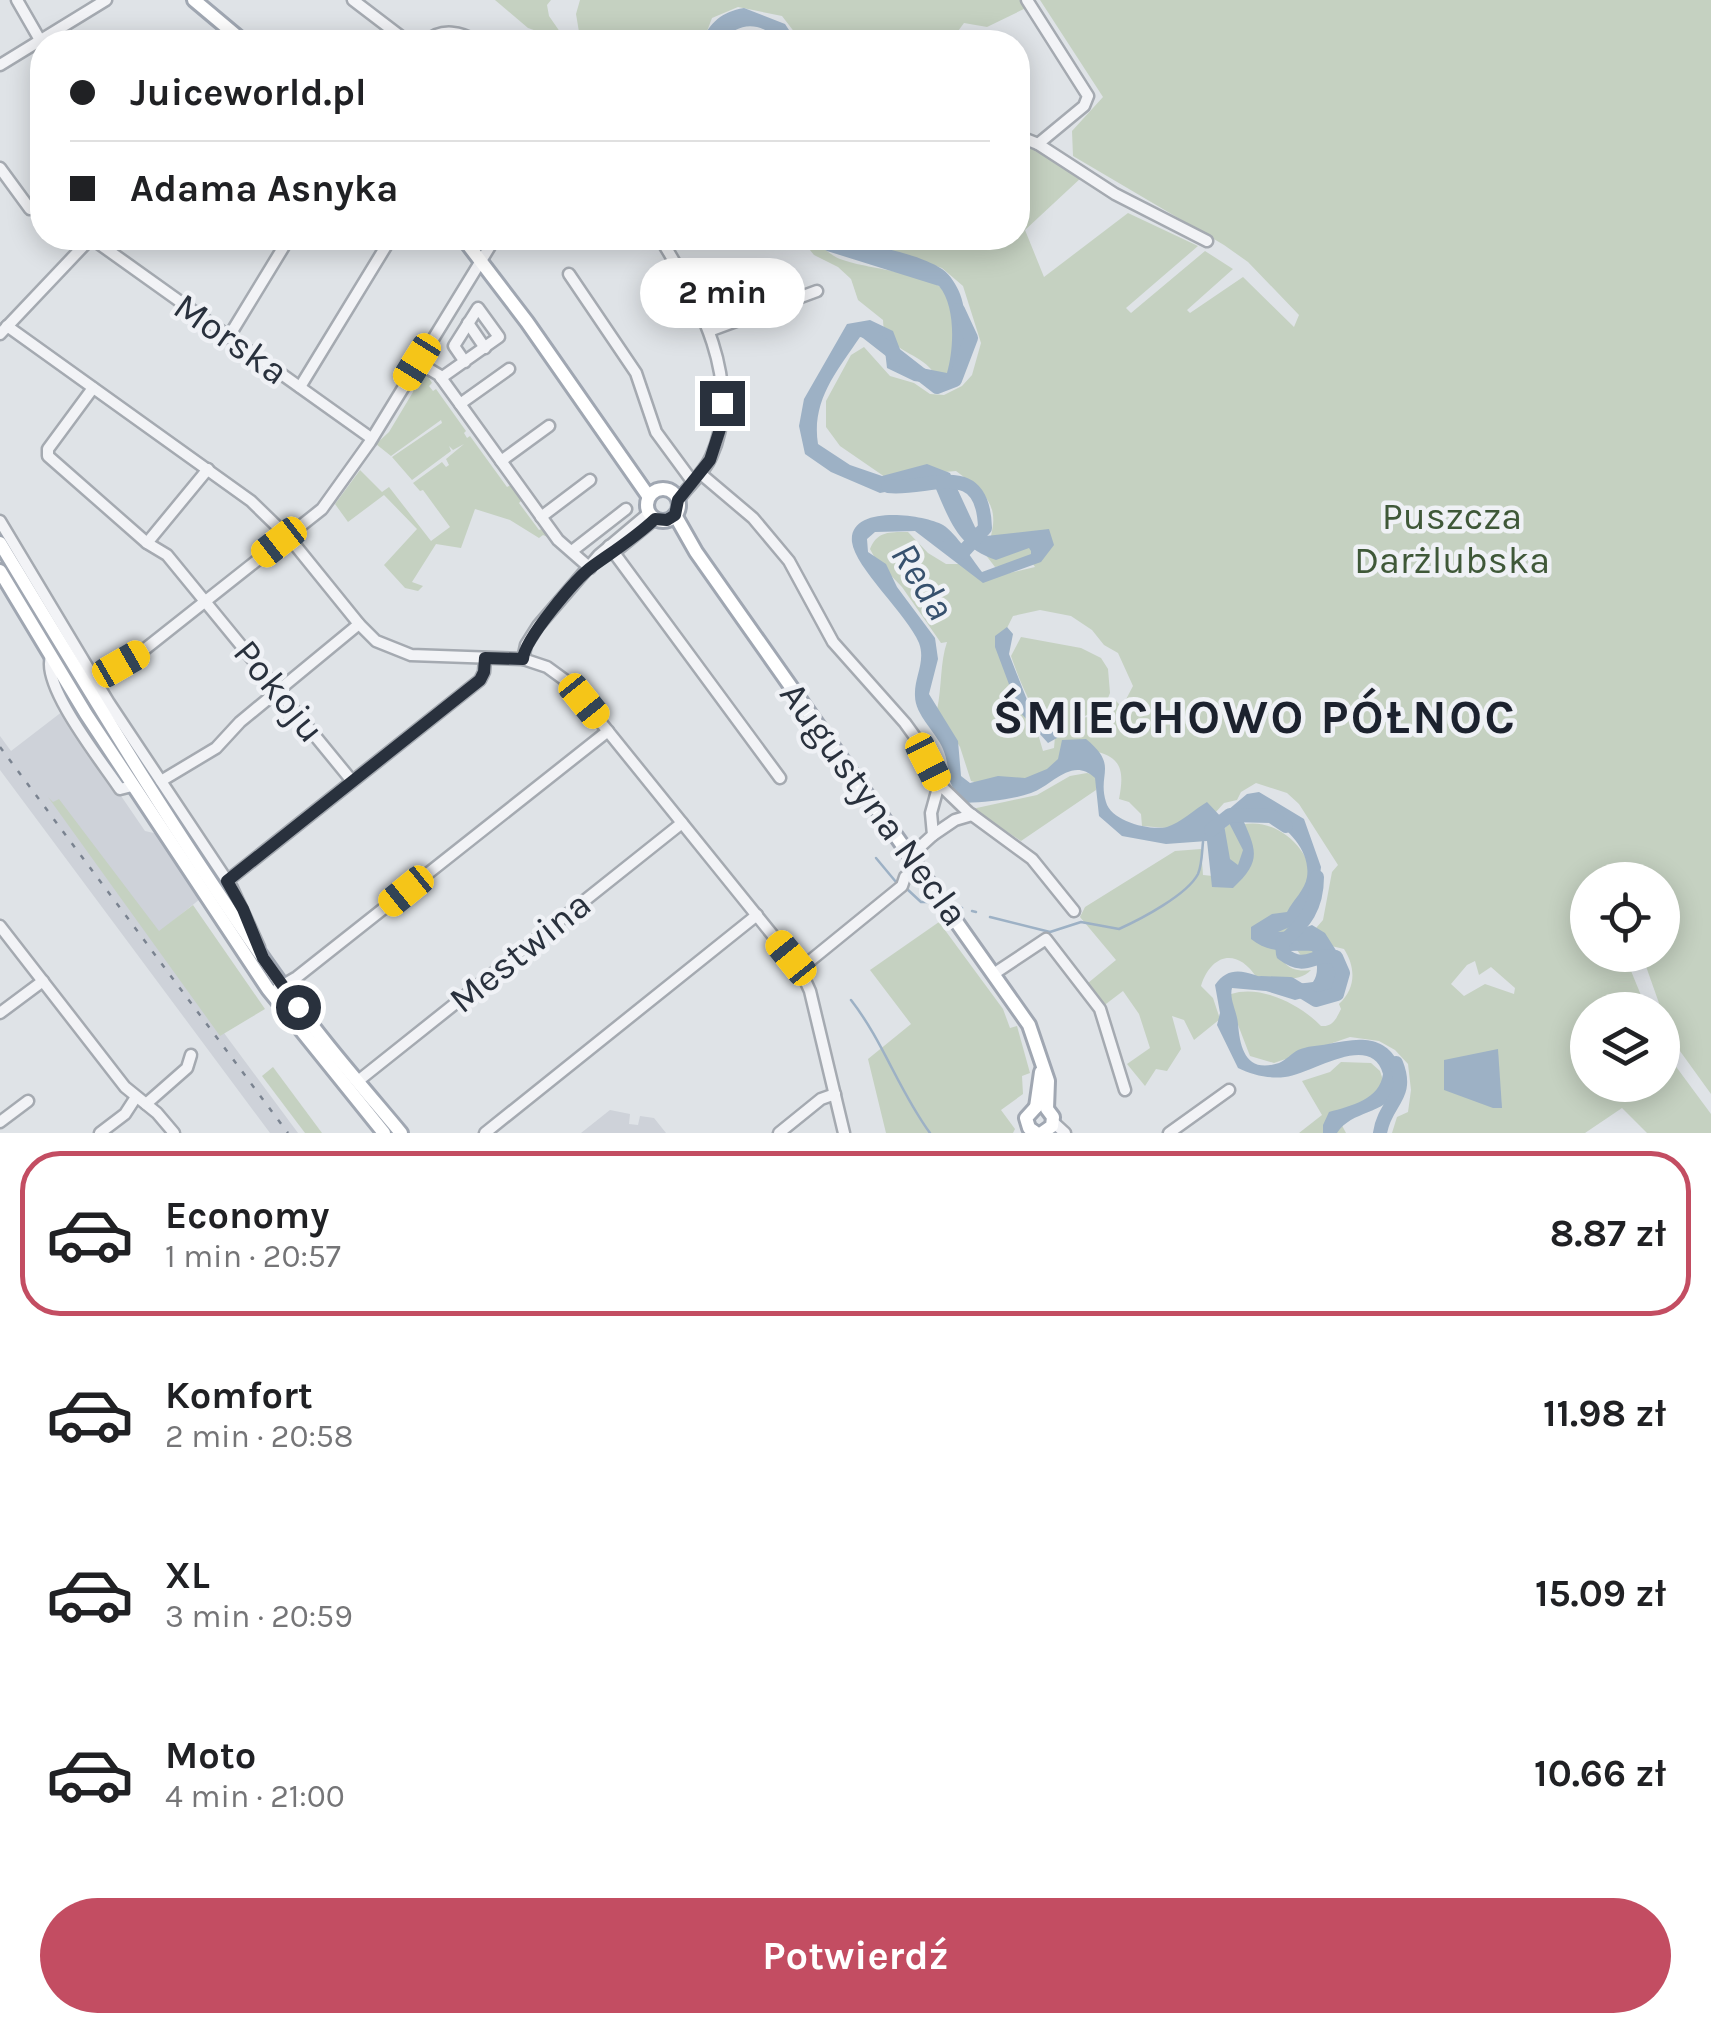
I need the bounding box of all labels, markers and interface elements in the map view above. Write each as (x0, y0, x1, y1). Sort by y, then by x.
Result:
text: Juiceworld.pl (130, 70, 366, 115)
text: Adama Asnyka (130, 166, 399, 211)
callout: 2 min (640, 258, 804, 328)
text: 2 min (678, 274, 767, 311)
street label: Morska (165, 284, 297, 394)
car (388, 329, 446, 395)
route end (700, 381, 745, 426)
park label: Puszcza Darżlubska (1354, 494, 1550, 583)
car (246, 512, 312, 572)
water label: Reda (881, 534, 965, 628)
street label: Pokoju (224, 631, 334, 751)
car (88, 636, 154, 692)
car (553, 668, 615, 734)
street label: Augustyna Necla (770, 673, 978, 935)
district label: ŚMIECHOWO PÓŁNOC (993, 687, 1517, 745)
car (901, 728, 955, 796)
car (373, 860, 439, 922)
map controls (1570, 862, 1680, 1102)
button: locate (1570, 862, 1680, 972)
street label: Mestwina (440, 881, 600, 1023)
car (760, 925, 822, 991)
route start (276, 985, 321, 1030)
button: layers (1570, 992, 1680, 1102)
icon: car (45, 1189, 135, 1279)
text: Economy (165, 1193, 329, 1238)
text: 8.87 zł (1550, 1211, 1666, 1256)
text: 1 min · 20:57 (165, 1238, 341, 1275)
icon: car (45, 1369, 135, 1459)
text: Komfort (165, 1373, 313, 1418)
text: 11.98 zł (1543, 1391, 1666, 1436)
text: 2 min · 20:58 (165, 1418, 353, 1455)
icon: car (45, 1549, 135, 1639)
text: XL (165, 1553, 210, 1598)
text: 15.09 zł (1535, 1571, 1666, 1616)
text: 3 min · 20:59 (165, 1598, 353, 1635)
icon: car (45, 1729, 135, 1819)
text: Moto (165, 1733, 256, 1778)
text: 10.66 zł (1534, 1751, 1666, 1796)
text: 4 min · 21:00 (165, 1778, 345, 1815)
button: Potwierdź (40, 1898, 1671, 2013)

